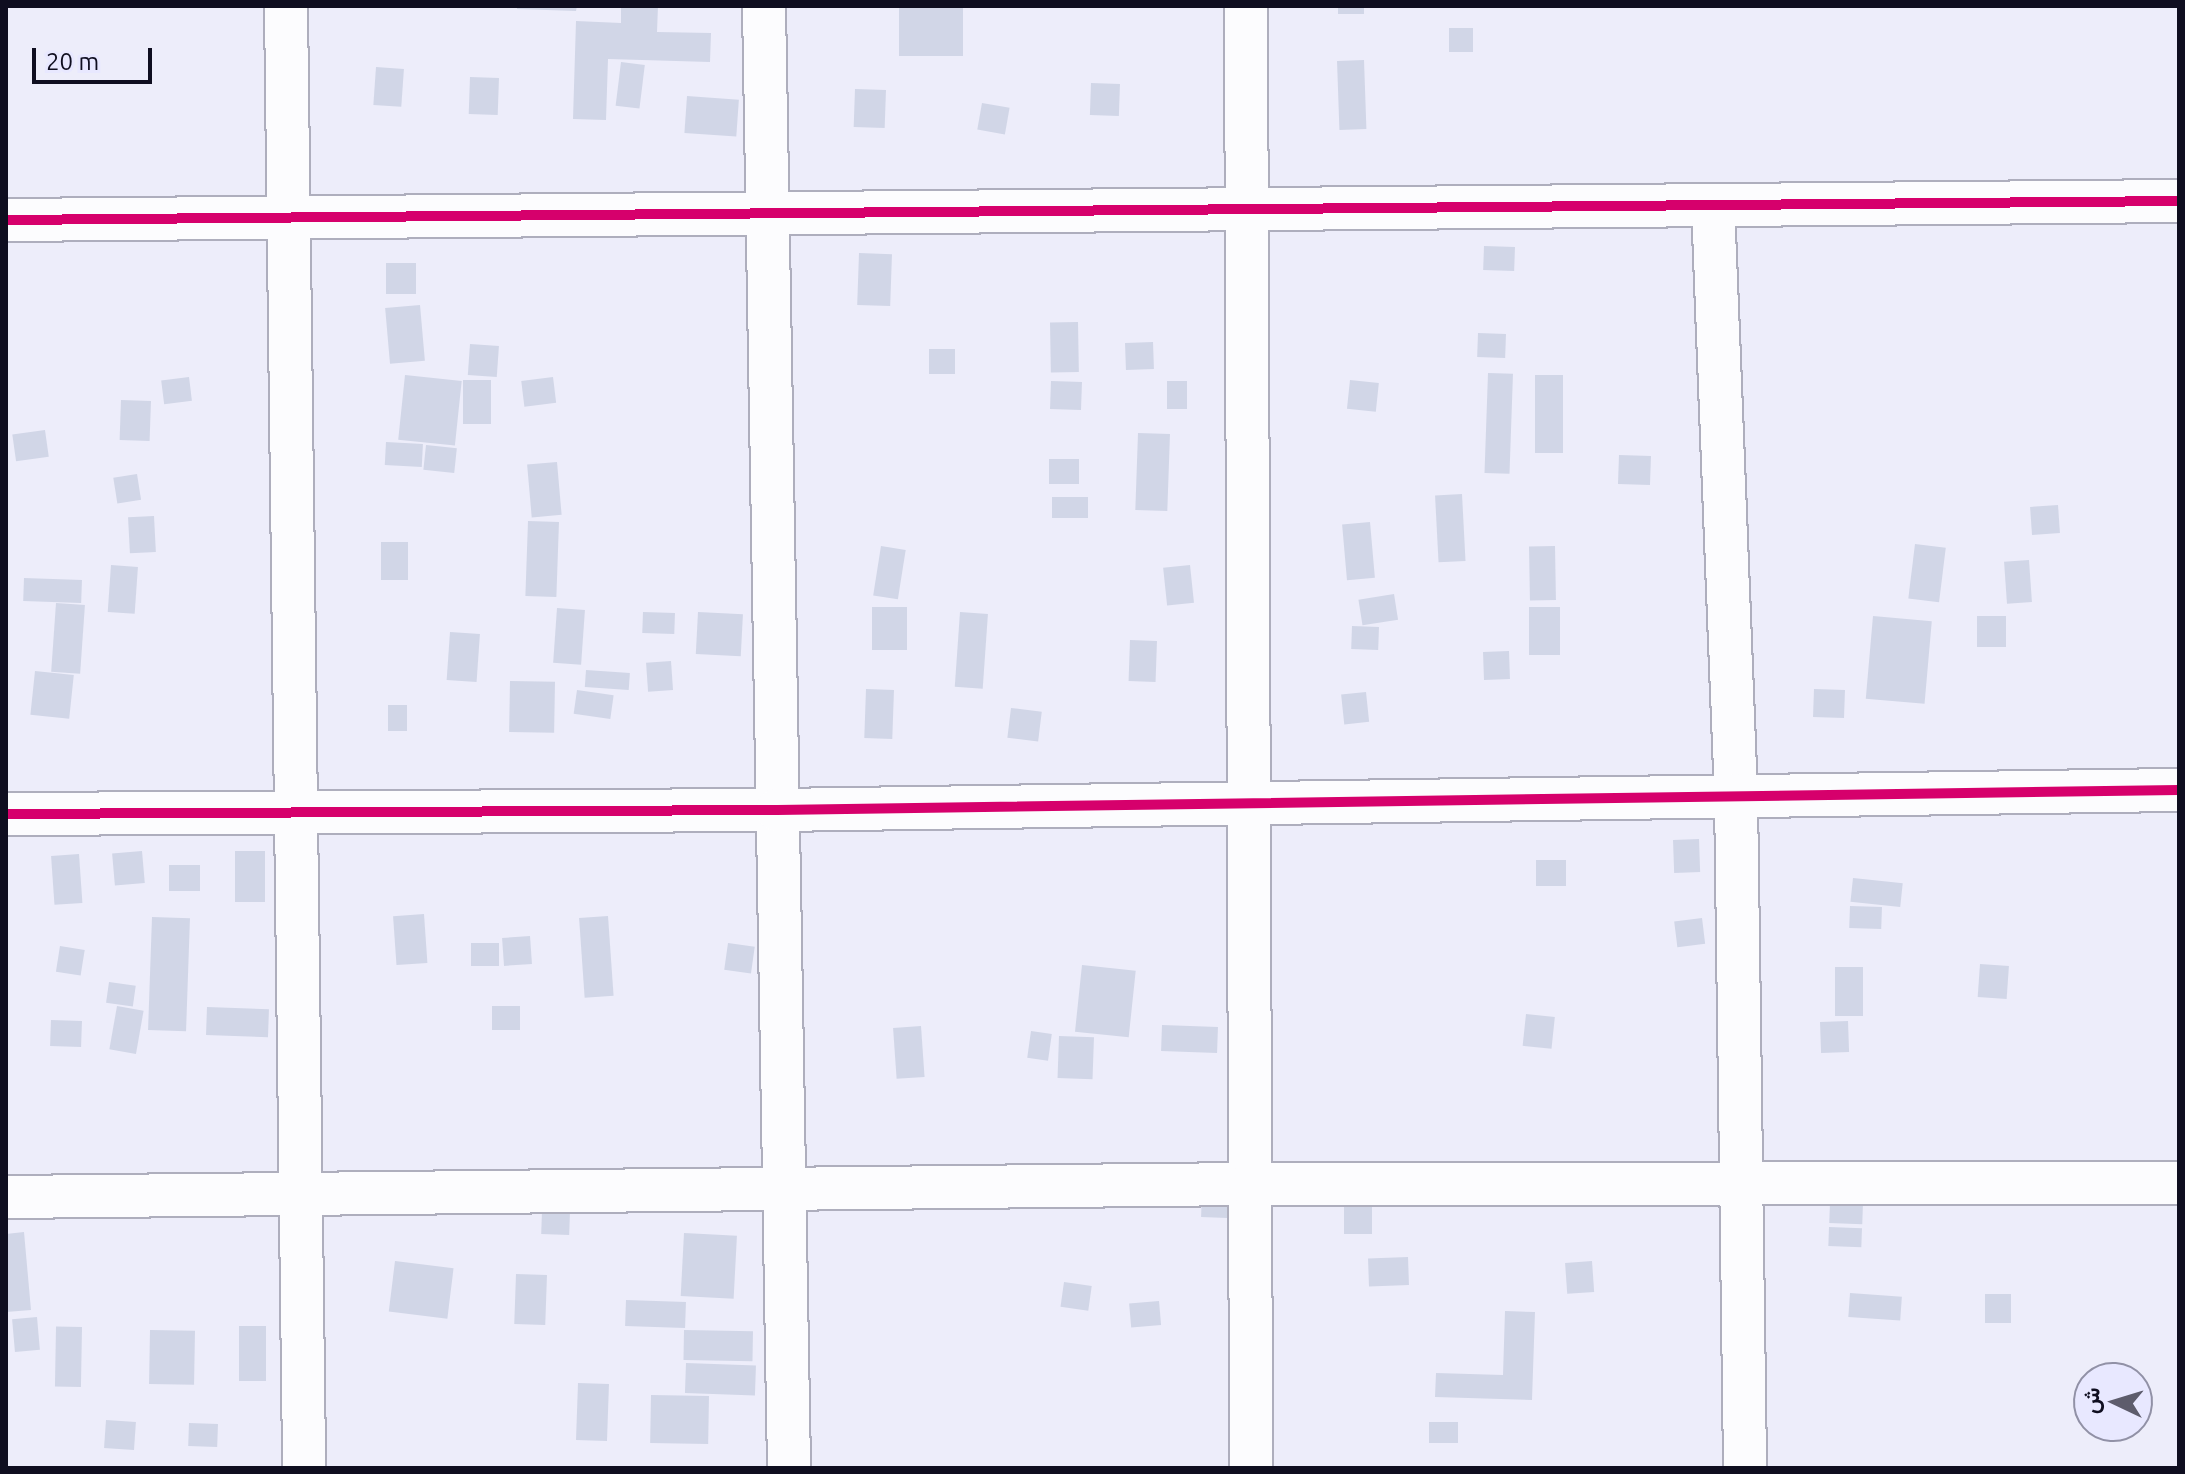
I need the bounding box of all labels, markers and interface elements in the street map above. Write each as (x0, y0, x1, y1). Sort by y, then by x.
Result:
scale bar (36, 32, 156, 82)
text: 20 m (46, 48, 99, 75)
north arrow (2073, 1362, 2153, 1442)
text: ش (2077, 1386, 2104, 1414)

